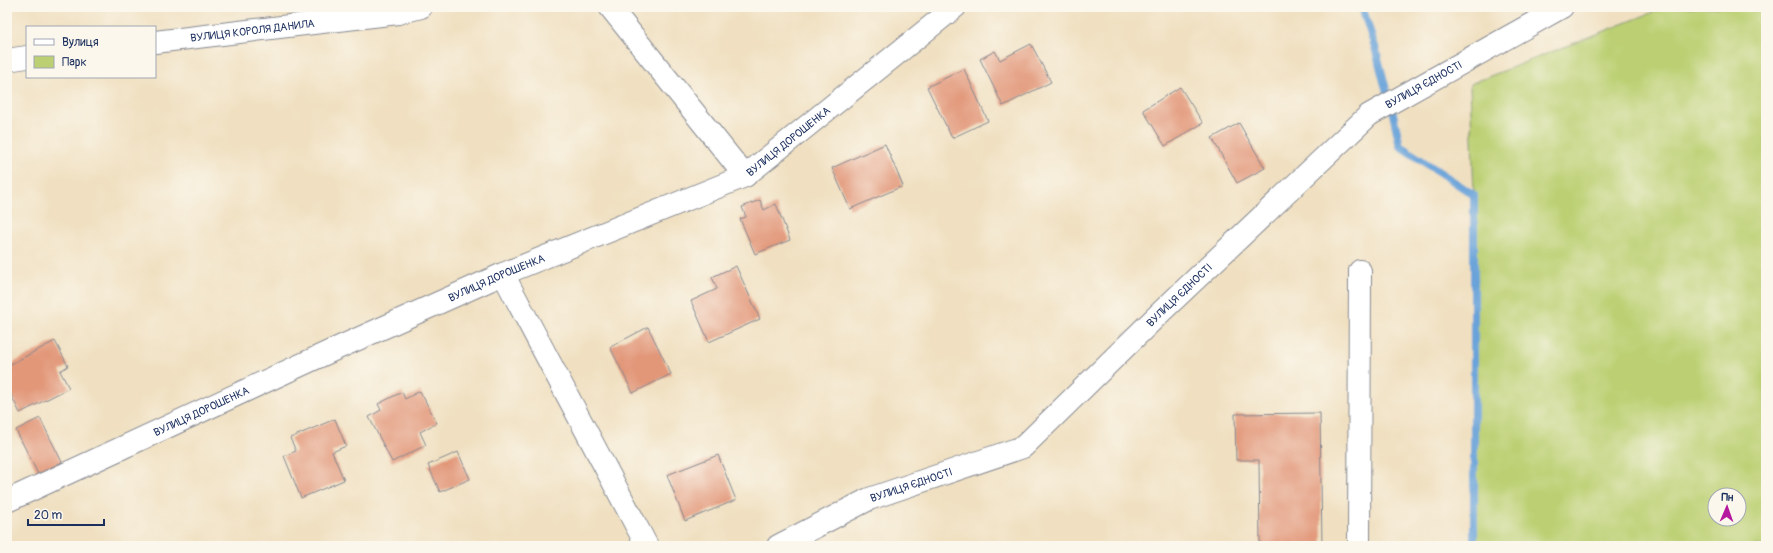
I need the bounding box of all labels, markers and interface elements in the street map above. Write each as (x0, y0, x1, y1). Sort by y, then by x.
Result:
street label: ВУЛИЦЯ КОРОЛЯ ДАНИЛА (190, 17, 315, 45)
legend (26, 26, 156, 78)
text: Вулиця (62, 35, 99, 50)
text: Парк (62, 55, 87, 70)
street label: ВУЛИЦЯ ЄДНОСТІ (1383, 58, 1464, 112)
street label: ВУЛИЦЯ ДОРОШЕНКА (744, 104, 833, 179)
street label: ВУЛИЦЯ ДОРОШЕНКА (446, 252, 547, 305)
street label: ВУЛИЦЯ ЄДНОСТІ (1144, 261, 1215, 330)
street label: ВУЛИЦЯ ДОРОШЕНКА (152, 384, 251, 439)
street label: ВУЛИЦЯ ЄДНОСТІ (869, 465, 954, 505)
north arrow (1707, 487, 1747, 527)
text: Пн (1721, 491, 1734, 504)
scale bar (28, 501, 104, 527)
text: 20 m (34, 508, 63, 523)

